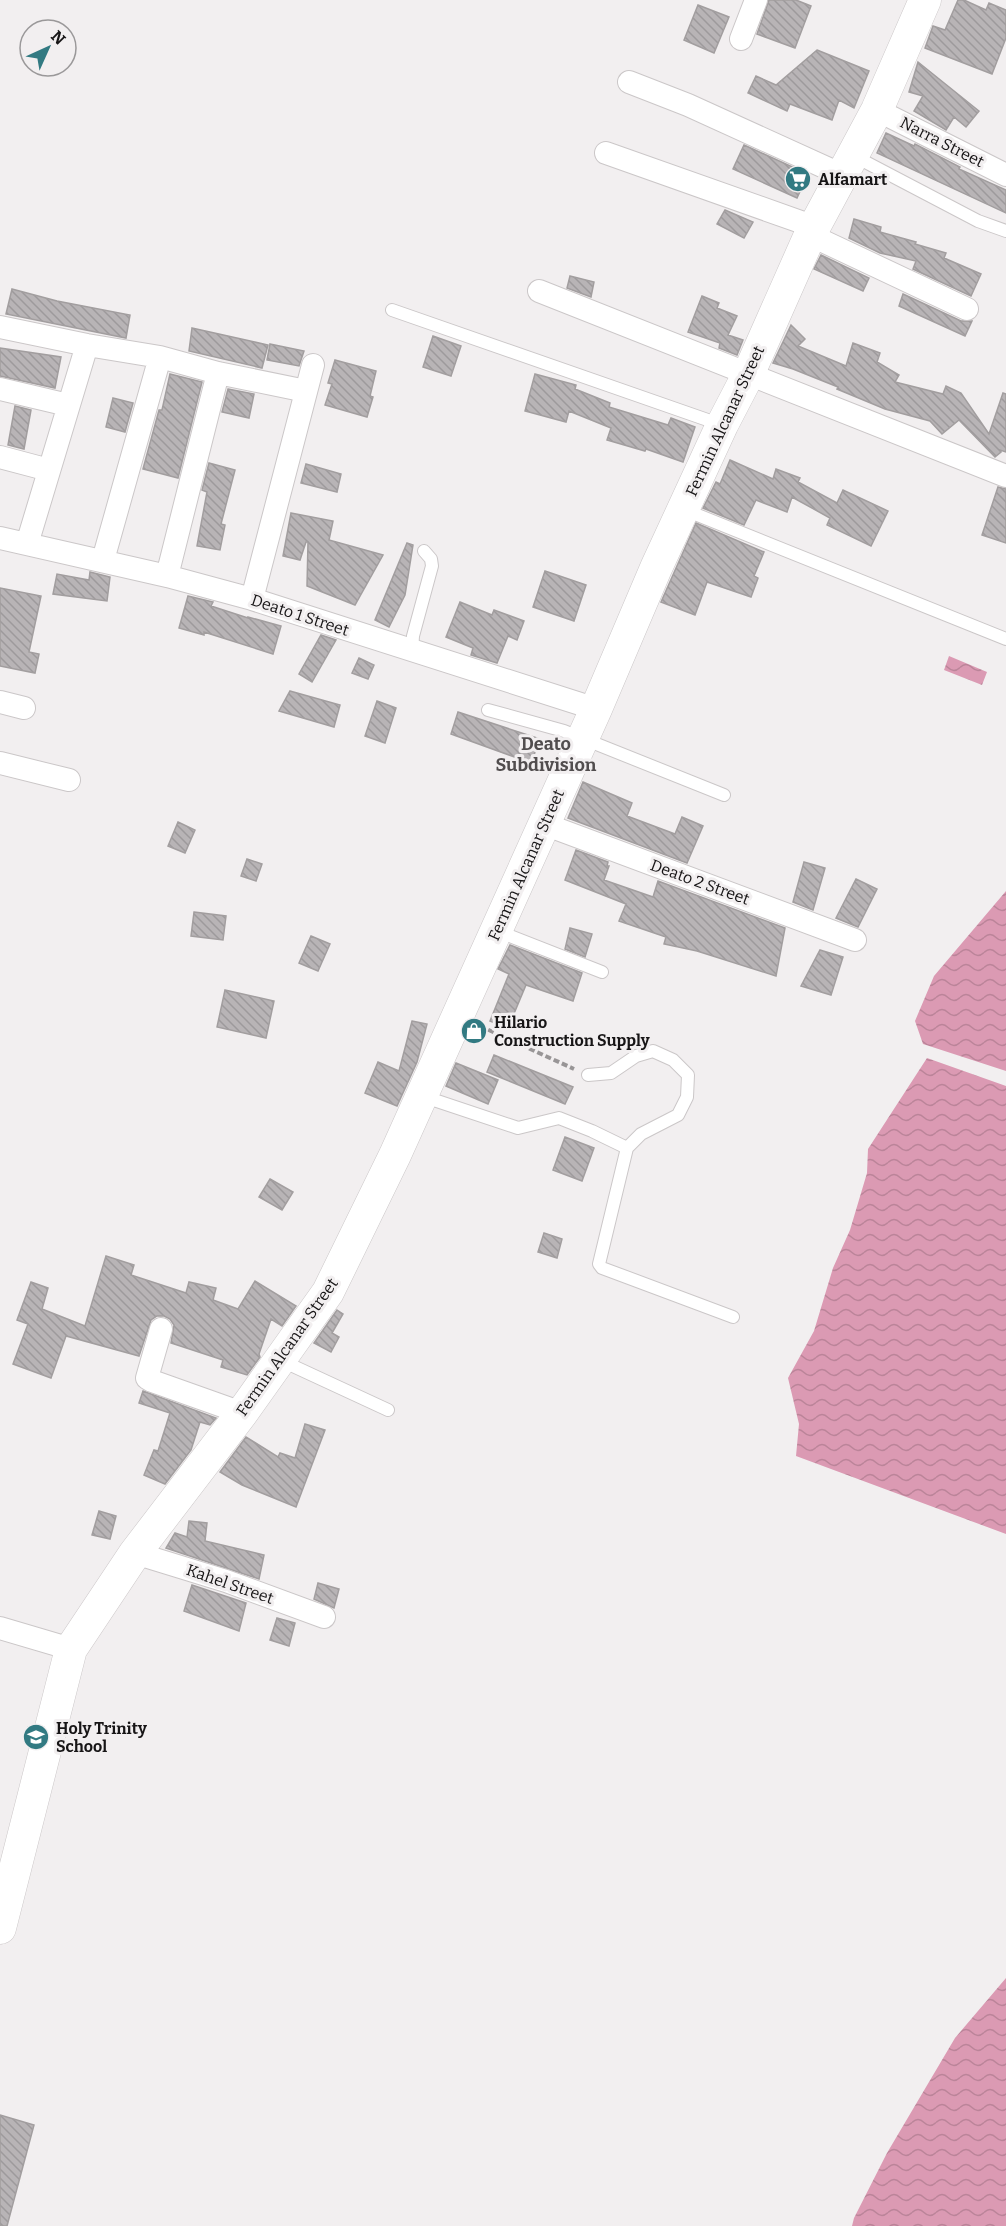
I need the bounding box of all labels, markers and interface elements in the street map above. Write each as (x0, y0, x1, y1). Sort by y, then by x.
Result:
north arrow (18, 18, 78, 78)
text: N (47, 27, 69, 49)
street label: Narra Street (897, 113, 987, 171)
supermarket icon: Alfamart (783, 164, 813, 194)
place label: Alfamart (818, 170, 888, 189)
street label: Fermin Alcanar Street (682, 343, 768, 499)
street label: Deato 1 Street (249, 590, 352, 640)
district label: Deato Subdivision (496, 733, 597, 776)
street label: Fermin Alcanar Street (484, 786, 568, 944)
street label: Deato 2 Street (648, 855, 752, 909)
place label: Hilario Construction Supply (494, 1013, 650, 1050)
shop icon: Hilario Construction Supply (459, 1016, 489, 1046)
street label: Fermin Alcanar Street (232, 1274, 342, 1420)
street label: Kahel Street (184, 1560, 276, 1608)
place label: Holy Trinity School (56, 1719, 147, 1756)
school or university icon: Holy Trinity School (21, 1722, 51, 1752)

